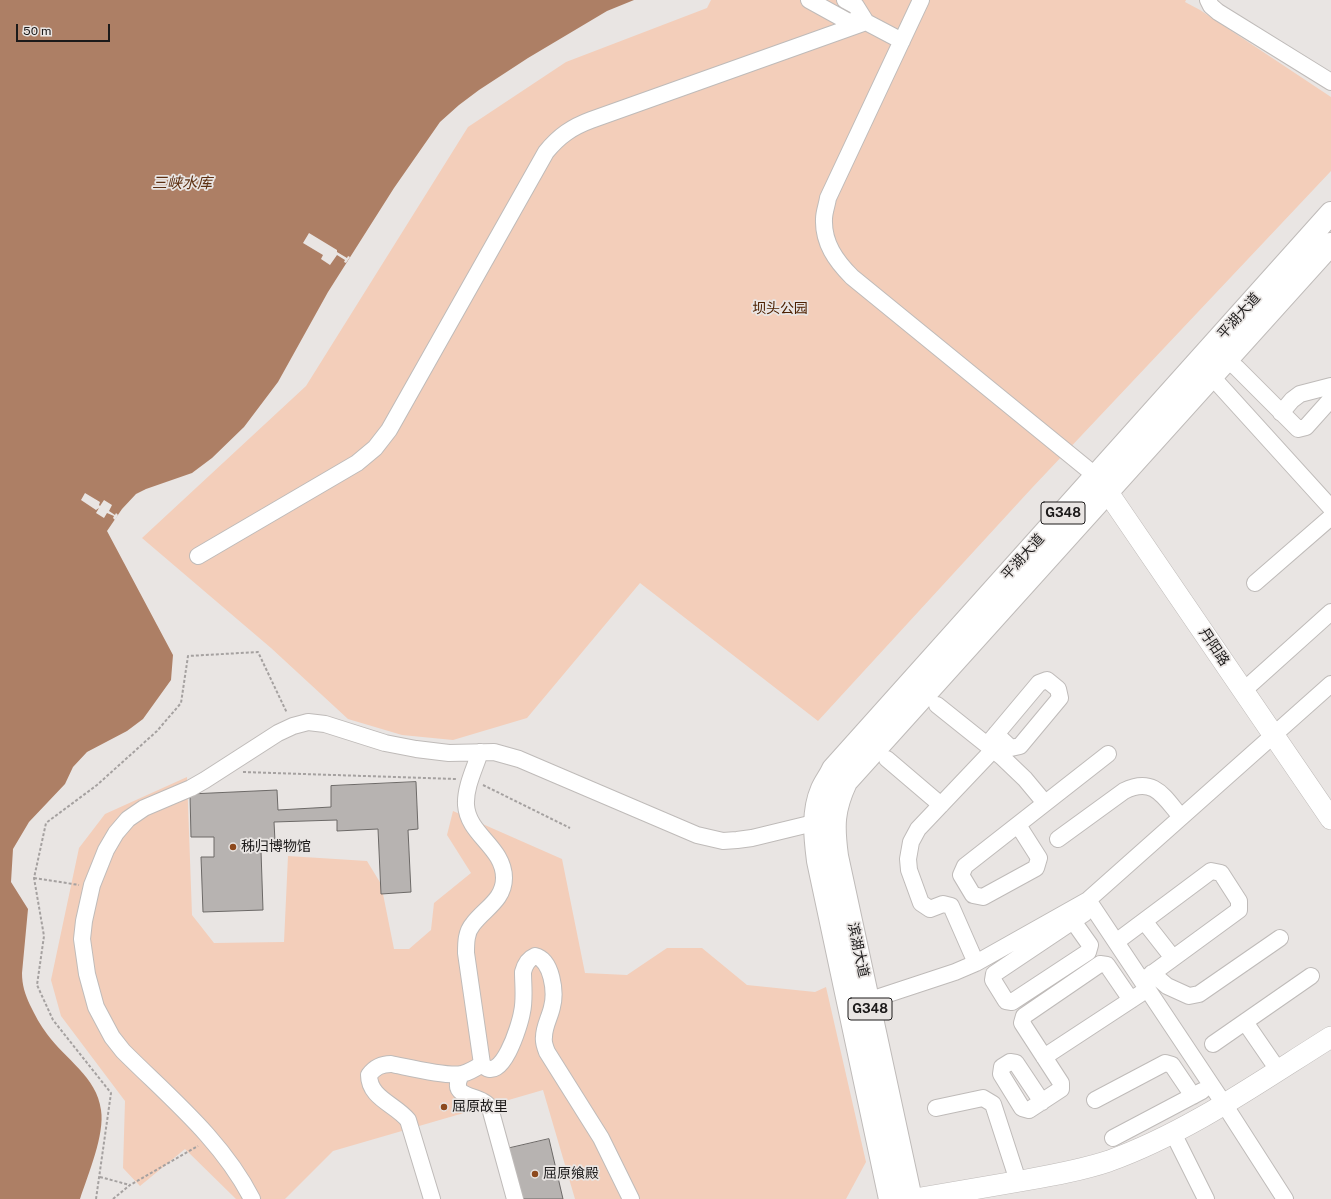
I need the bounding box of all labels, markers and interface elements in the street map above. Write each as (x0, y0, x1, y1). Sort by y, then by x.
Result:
scale bar (18, 16, 112, 42)
text: 50 m (23, 24, 51, 38)
water label: 三峡水库 (152, 174, 212, 192)
street label: 平湖大道 (1214, 290, 1264, 342)
park label: 坝头公园 (752, 301, 808, 317)
road number: G348 (1041, 502, 1085, 524)
street label: 平湖大道 (998, 531, 1048, 583)
street label: 丹阳路 (1195, 625, 1233, 669)
place label: 秭归博物馆 (241, 839, 311, 855)
marker: 秭归博物馆 (228, 842, 238, 852)
street label: 滨湖大道 (844, 921, 872, 979)
road number: G348 (848, 998, 892, 1020)
place label: 屈原故里 (452, 1099, 508, 1115)
marker: 屈原故里 (439, 1102, 449, 1112)
place label: 屈原飨殿 (543, 1166, 599, 1182)
marker: 屈原飨殿 (530, 1169, 540, 1179)

